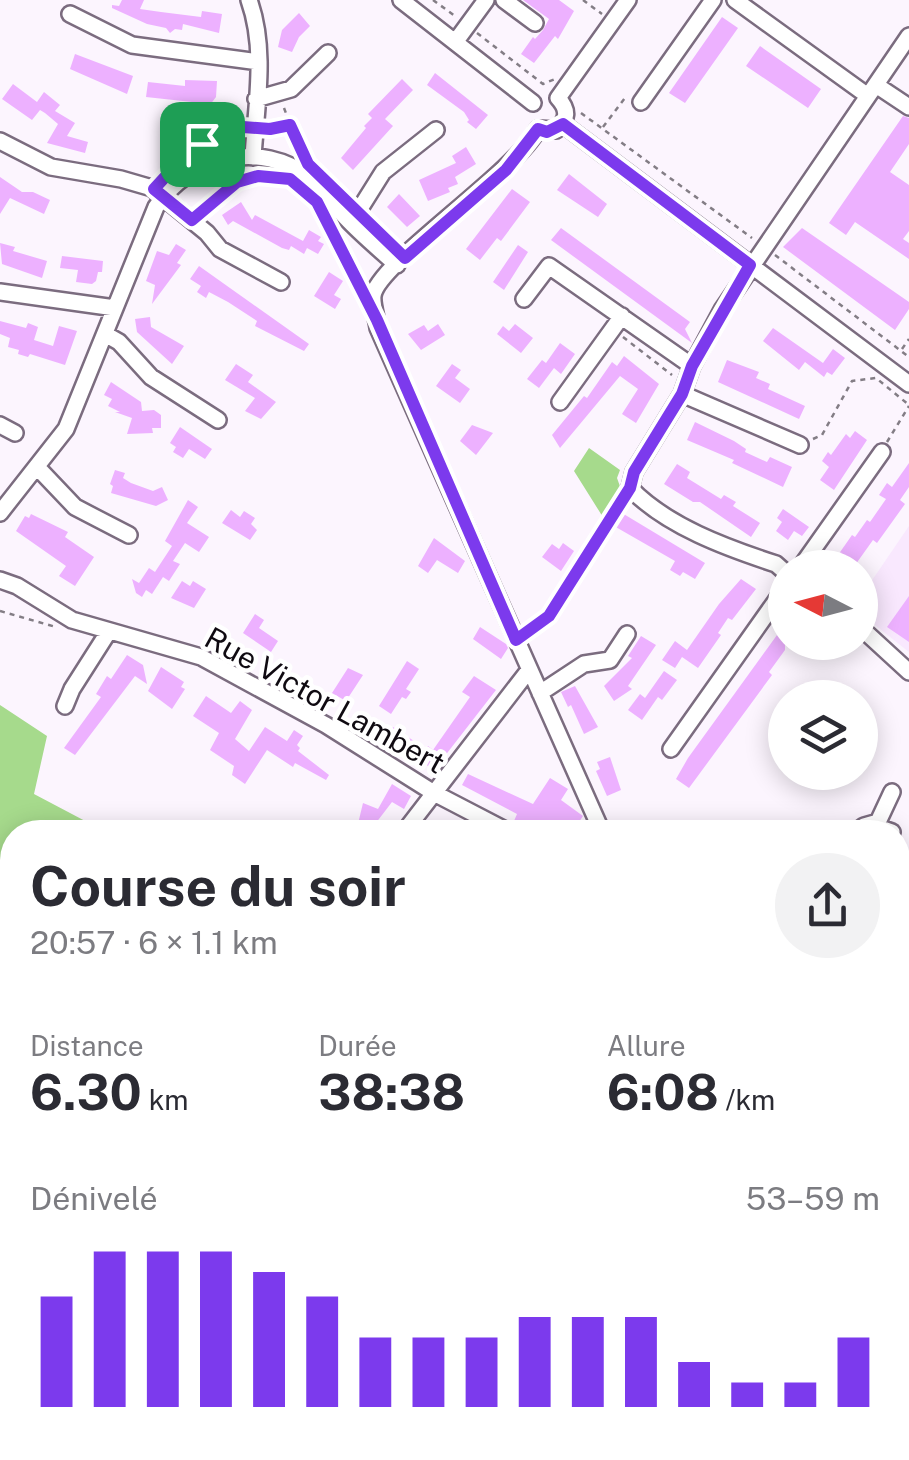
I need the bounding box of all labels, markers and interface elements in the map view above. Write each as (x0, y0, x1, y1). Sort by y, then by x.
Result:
pin (160, 102, 245, 187)
icon: arrive (175, 117, 230, 172)
north arrow (768, 550, 878, 660)
map controls (768, 550, 878, 790)
street label: Rue Victor Lambert (199, 619, 451, 781)
button: layers (768, 680, 878, 790)
button: share (775, 853, 880, 958)
text: Course du soir (30, 854, 406, 918)
text: 20:57 · 6 × 1.1 km (30, 924, 278, 961)
text: Distance (30, 1029, 144, 1062)
text: Durée (318, 1029, 397, 1062)
text: Allure (607, 1029, 686, 1062)
text: 6.30 (30, 1062, 142, 1121)
text: 38:38 (318, 1062, 465, 1121)
text: 6:08 (607, 1062, 719, 1121)
text: km (142, 1083, 189, 1116)
text: /km (719, 1083, 775, 1116)
text: Dénivelé (30, 1180, 158, 1217)
text: 53–59 m (746, 1180, 880, 1217)

